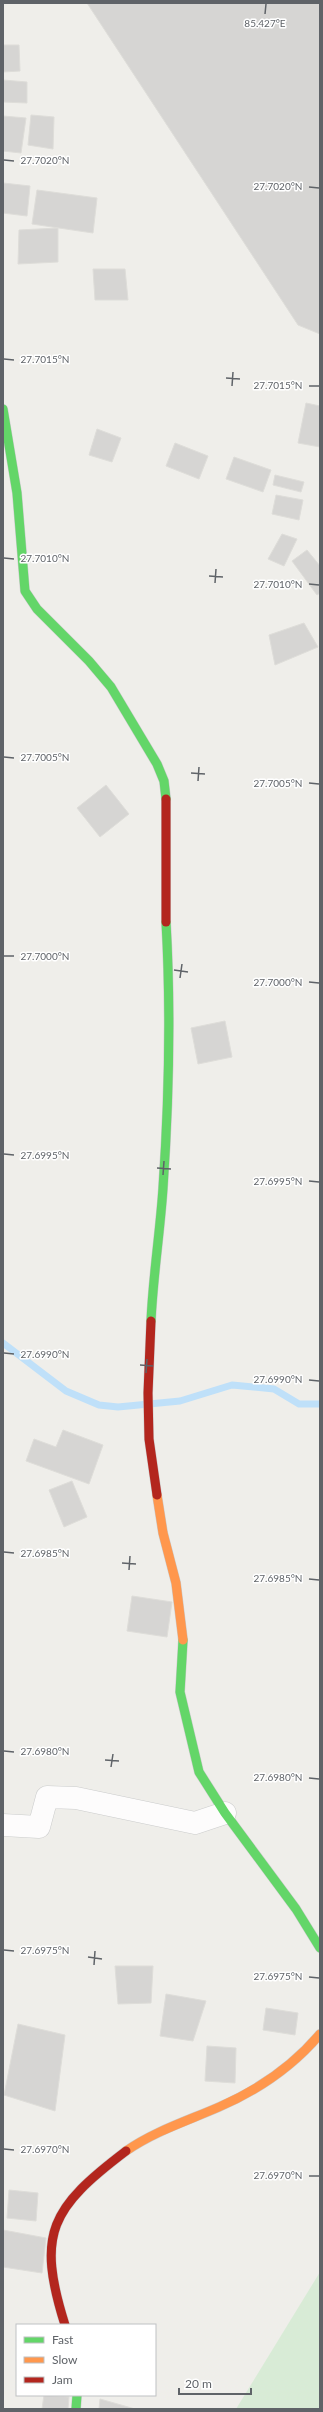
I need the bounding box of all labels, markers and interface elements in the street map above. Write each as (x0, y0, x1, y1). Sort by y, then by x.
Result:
text: 85.427°E (244, 17, 286, 29)
text: 27.7020°N (21, 154, 69, 166)
text: 27.7020°N (254, 180, 302, 192)
text: 27.7015°N (21, 353, 69, 365)
text: 27.7015°N (254, 379, 302, 391)
text: 27.7010°N (21, 552, 69, 564)
text: 27.7010°N (254, 578, 302, 590)
text: 27.7005°N (21, 751, 69, 763)
text: 27.7005°N (254, 777, 302, 789)
text: 27.7000°N (21, 950, 69, 962)
text: 27.7000°N (254, 976, 302, 988)
text: 27.6995°N (21, 1149, 69, 1161)
text: 27.6995°N (254, 1175, 302, 1187)
text: 27.6990°N (21, 1348, 69, 1360)
text: 27.6990°N (254, 1373, 302, 1385)
text: 27.6985°N (21, 1547, 69, 1559)
text: 27.6985°N (254, 1572, 302, 1584)
text: 27.6980°N (21, 1745, 69, 1757)
text: 27.6980°N (254, 1771, 302, 1783)
text: 27.6975°N (21, 1944, 69, 1956)
text: 27.6975°N (254, 1970, 302, 1982)
text: 27.6970°N (21, 2143, 69, 2155)
text: 27.6970°N (254, 2169, 302, 2181)
legend (16, 2324, 156, 2396)
text: Fast (52, 2332, 74, 2347)
text: Slow (52, 2352, 78, 2367)
scale bar (179, 2370, 251, 2396)
text: Jam (52, 2372, 73, 2387)
text: 20 m (185, 2376, 212, 2391)

